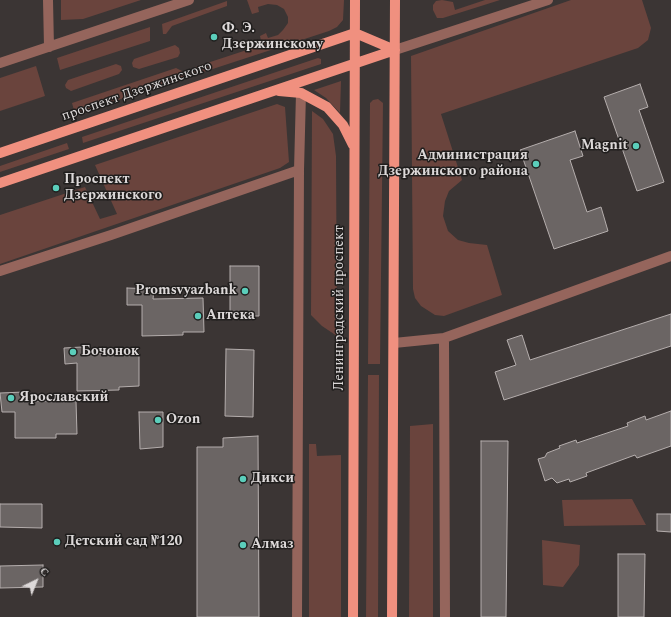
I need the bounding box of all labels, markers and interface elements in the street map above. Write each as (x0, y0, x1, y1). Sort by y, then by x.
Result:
place label: Ф. Э. Дзержинскому (222, 21, 323, 54)
marker: Ф. Э. Дзержинскому (209, 32, 219, 42)
street label: проспект Дзержинского (60, 58, 214, 126)
place label: Magnit (581, 138, 628, 154)
marker: Magnit (631, 141, 641, 151)
place label: Администрация Дзержинского района (378, 148, 528, 180)
marker: Администрация Дзержинского района (531, 159, 541, 169)
place label: Проспект Дзержинского (64, 172, 162, 204)
marker: Проспект Дзержинского (51, 183, 61, 193)
street label: Ленинградский проспект (332, 225, 348, 391)
place label: Promsvyazbank (135, 283, 237, 299)
marker: Promsvyazbank (240, 286, 250, 296)
place label: Аптека (206, 308, 255, 324)
marker: Аптека (193, 311, 203, 321)
place label: Бочонок (81, 344, 139, 360)
marker: Бочонок (68, 347, 78, 357)
place label: Ярославский (19, 390, 108, 406)
marker: Ярославский (6, 393, 16, 403)
place label: Ozon (166, 412, 200, 428)
marker: Ozon (153, 415, 163, 425)
place label: Дикси (251, 471, 294, 487)
marker: Дикси (238, 474, 248, 484)
place label: Детский сад №120 (65, 534, 182, 550)
marker: Детский сад №120 (52, 537, 62, 547)
place label: Алмаз (251, 537, 294, 553)
marker: Алмаз (238, 540, 248, 550)
north arrow (16, 561, 56, 601)
text: С (36, 563, 53, 581)

